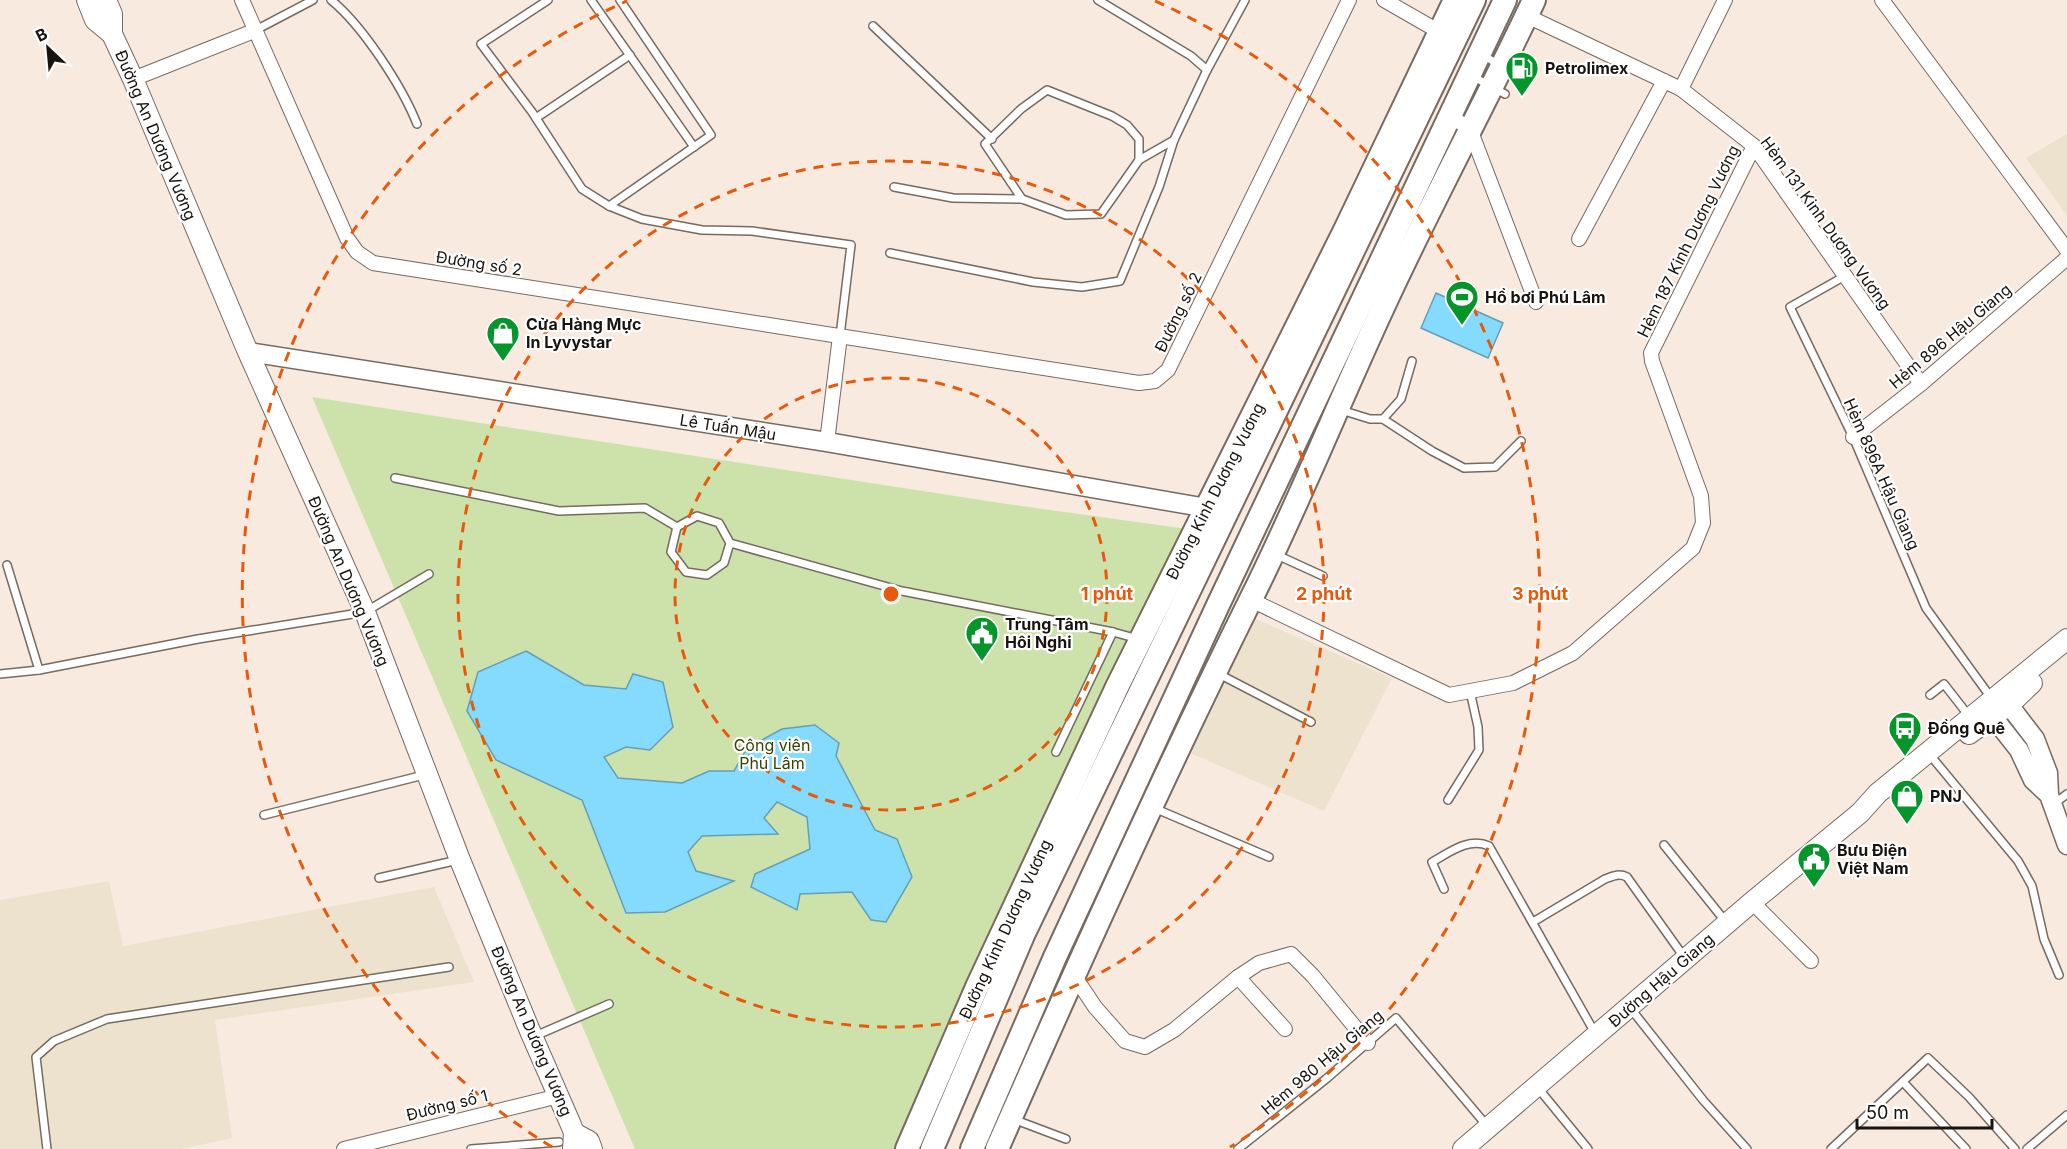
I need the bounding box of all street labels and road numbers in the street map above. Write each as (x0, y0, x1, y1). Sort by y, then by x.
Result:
street label: Đường An Dương Vương (111, 47, 201, 223)
street label: Hẻm 131 Kinh Dương Vương (1757, 133, 1895, 313)
street label: Hẻm 187 Kinh Dương Vương (1633, 142, 1743, 340)
street label: Đường số 2 (435, 246, 523, 280)
street label: Đường số 2 (1150, 269, 1206, 355)
street label: Hẻm 896 Hậu Giang (1885, 279, 2015, 393)
street label: Hẻm 896A Hậu Giang (1840, 395, 1924, 553)
street label: Đường Kinh Dương Vương (1162, 399, 1268, 583)
street label: Lê Tuấn Mậu (678, 410, 778, 444)
street label: Đường An Dương Vương (304, 493, 394, 669)
street label: Đường Kinh Dương Vương (955, 836, 1055, 1022)
street label: Đường Hậu Giang (1604, 929, 1718, 1031)
street label: Đường An Dương Vương (487, 943, 577, 1119)
street label: Hẻm 980 Hậu Giang (1257, 1005, 1387, 1119)
street label: Đường số 1 (404, 1085, 490, 1125)

